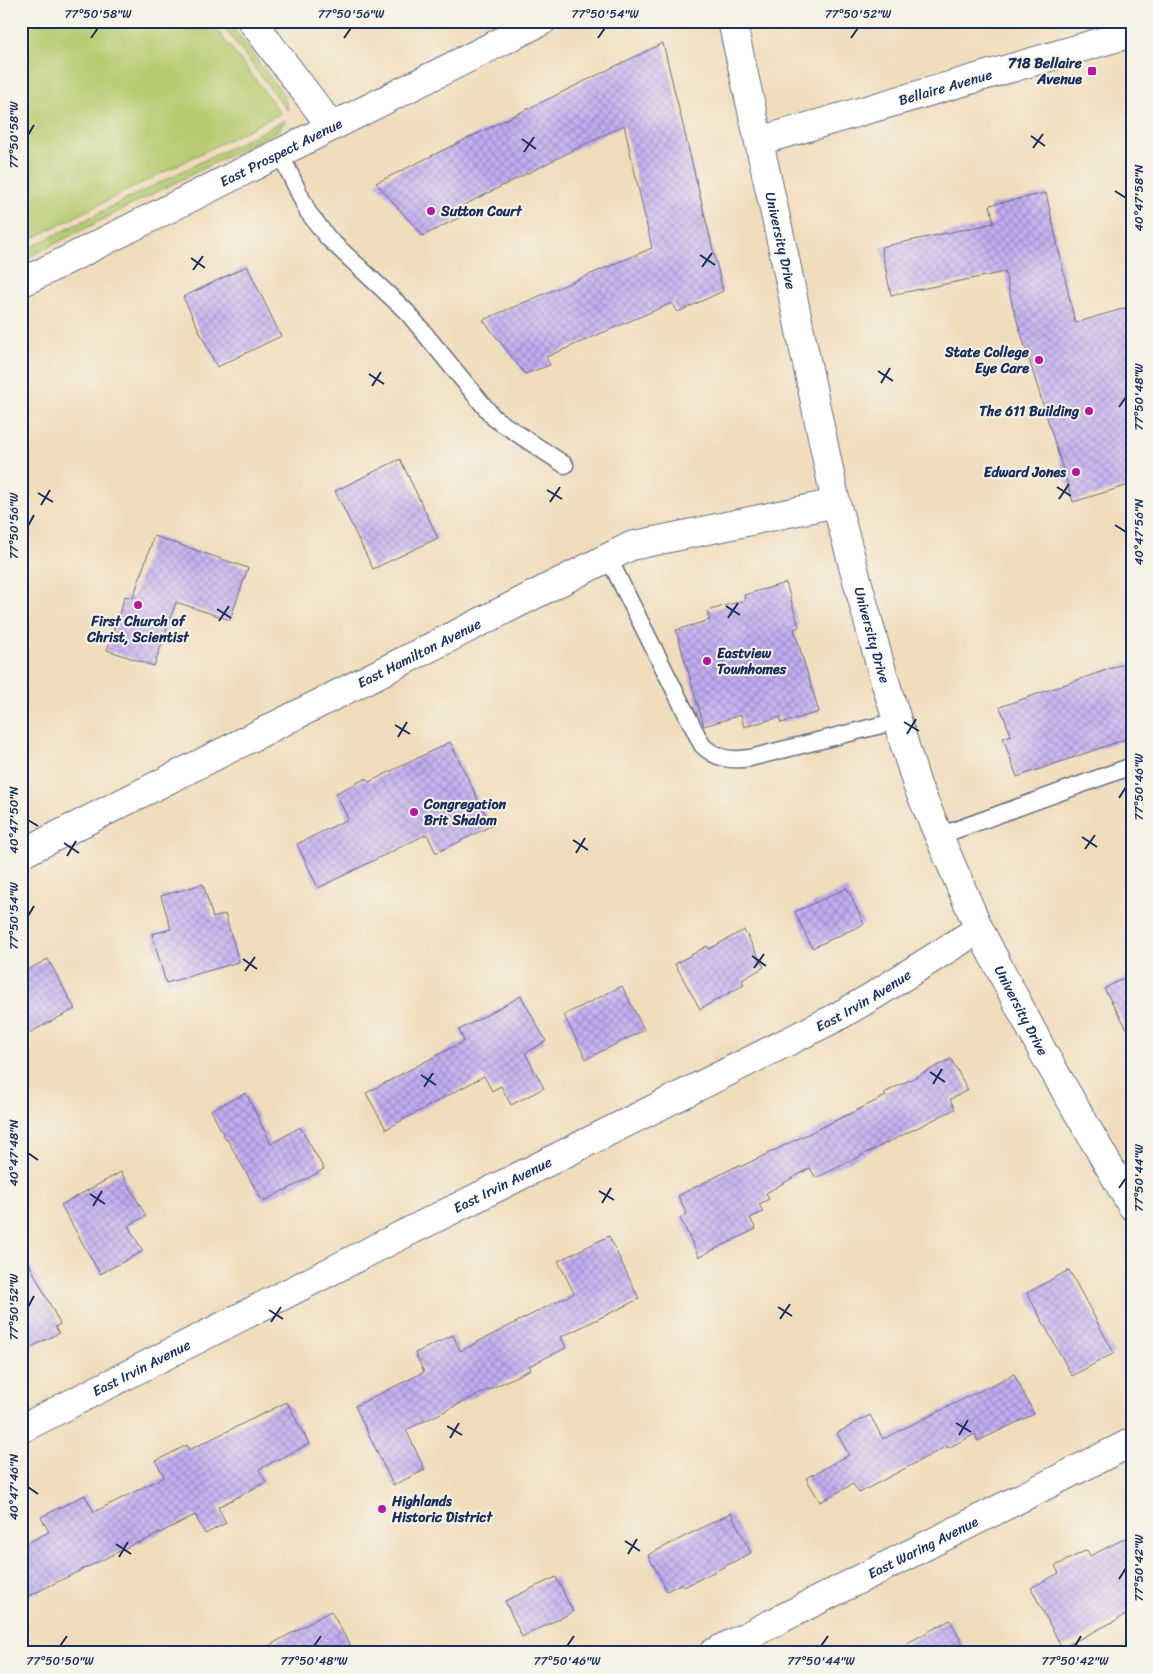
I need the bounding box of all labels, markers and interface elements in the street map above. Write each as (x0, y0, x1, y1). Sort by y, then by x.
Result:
text: 77°50'58"W (64, 3, 132, 25)
text: 77°50'56"W (318, 3, 385, 25)
text: 77°50'54"W (571, 3, 639, 25)
text: 77°50'52"W (825, 3, 892, 25)
place label: 718 Bellaire Avenue (1008, 51, 1083, 92)
street label: Bellaire Avenue (895, 62, 995, 113)
marker: 718 Bellaire Avenue (1086, 65, 1098, 77)
text: 77°50'58"W (3, 101, 25, 169)
street label: East Prospect Avenue (215, 111, 347, 194)
text: 40°47'58"N (1128, 164, 1150, 231)
street label: University Drive (758, 189, 804, 292)
place label: Sutton Court (440, 199, 523, 224)
marker: Sutton Court (425, 205, 437, 217)
place label: State College Eye Care (944, 340, 1030, 381)
marker: State College Eye Care (1033, 354, 1045, 366)
text: 77°50'48"W (1128, 363, 1150, 431)
place label: The 611 Building (979, 399, 1080, 424)
marker: The 611 Building (1083, 405, 1095, 417)
place label: Edward Jones (984, 460, 1066, 485)
marker: Edward Jones (1070, 466, 1082, 478)
text: 77°50'56"W (3, 492, 25, 559)
text: 40°47'56"N (1128, 498, 1150, 565)
street label: University Drive (847, 584, 897, 686)
marker: First Church of Christ, Scientist (132, 599, 144, 611)
place label: First Church of Christ, Scientist (86, 609, 190, 650)
street label: East Hamilton Avenue (353, 611, 486, 695)
place label: Eastview Townhomes (717, 641, 787, 682)
marker: Eastview Townhomes (701, 655, 713, 667)
text: 77°50'46"W (1128, 753, 1150, 820)
text: 40°47'50"N (3, 786, 25, 854)
place label: Congregation Brit Shalom (423, 792, 507, 833)
marker: Congregation Brit Shalom (408, 806, 420, 818)
text: 77°50'54"W (3, 882, 25, 950)
street label: University Drive (987, 961, 1055, 1060)
street label: East Irvin Avenue (811, 962, 916, 1038)
text: 40°47'48"N (3, 1119, 25, 1187)
text: 77°50'44"W (1128, 1144, 1150, 1212)
street label: East Irvin Avenue (449, 1149, 556, 1220)
text: 77°50'52"W (3, 1273, 25, 1340)
street label: East Irvin Avenue (88, 1332, 195, 1403)
text: 40°47'46"N (3, 1453, 25, 1520)
place label: Highlands Historic District (391, 1489, 494, 1530)
marker: Highlands Historic District (376, 1503, 388, 1515)
street label: East Waring Avenue (863, 1509, 983, 1586)
text: 77°50'42"W (1128, 1534, 1150, 1601)
text: 77°50'50"W (26, 1650, 94, 1672)
text: 77°50'48"W (280, 1650, 348, 1672)
text: 77°50'46"W (534, 1650, 601, 1672)
text: 77°50'44"W (787, 1650, 855, 1672)
text: 77°50'42"W (1042, 1650, 1109, 1672)

